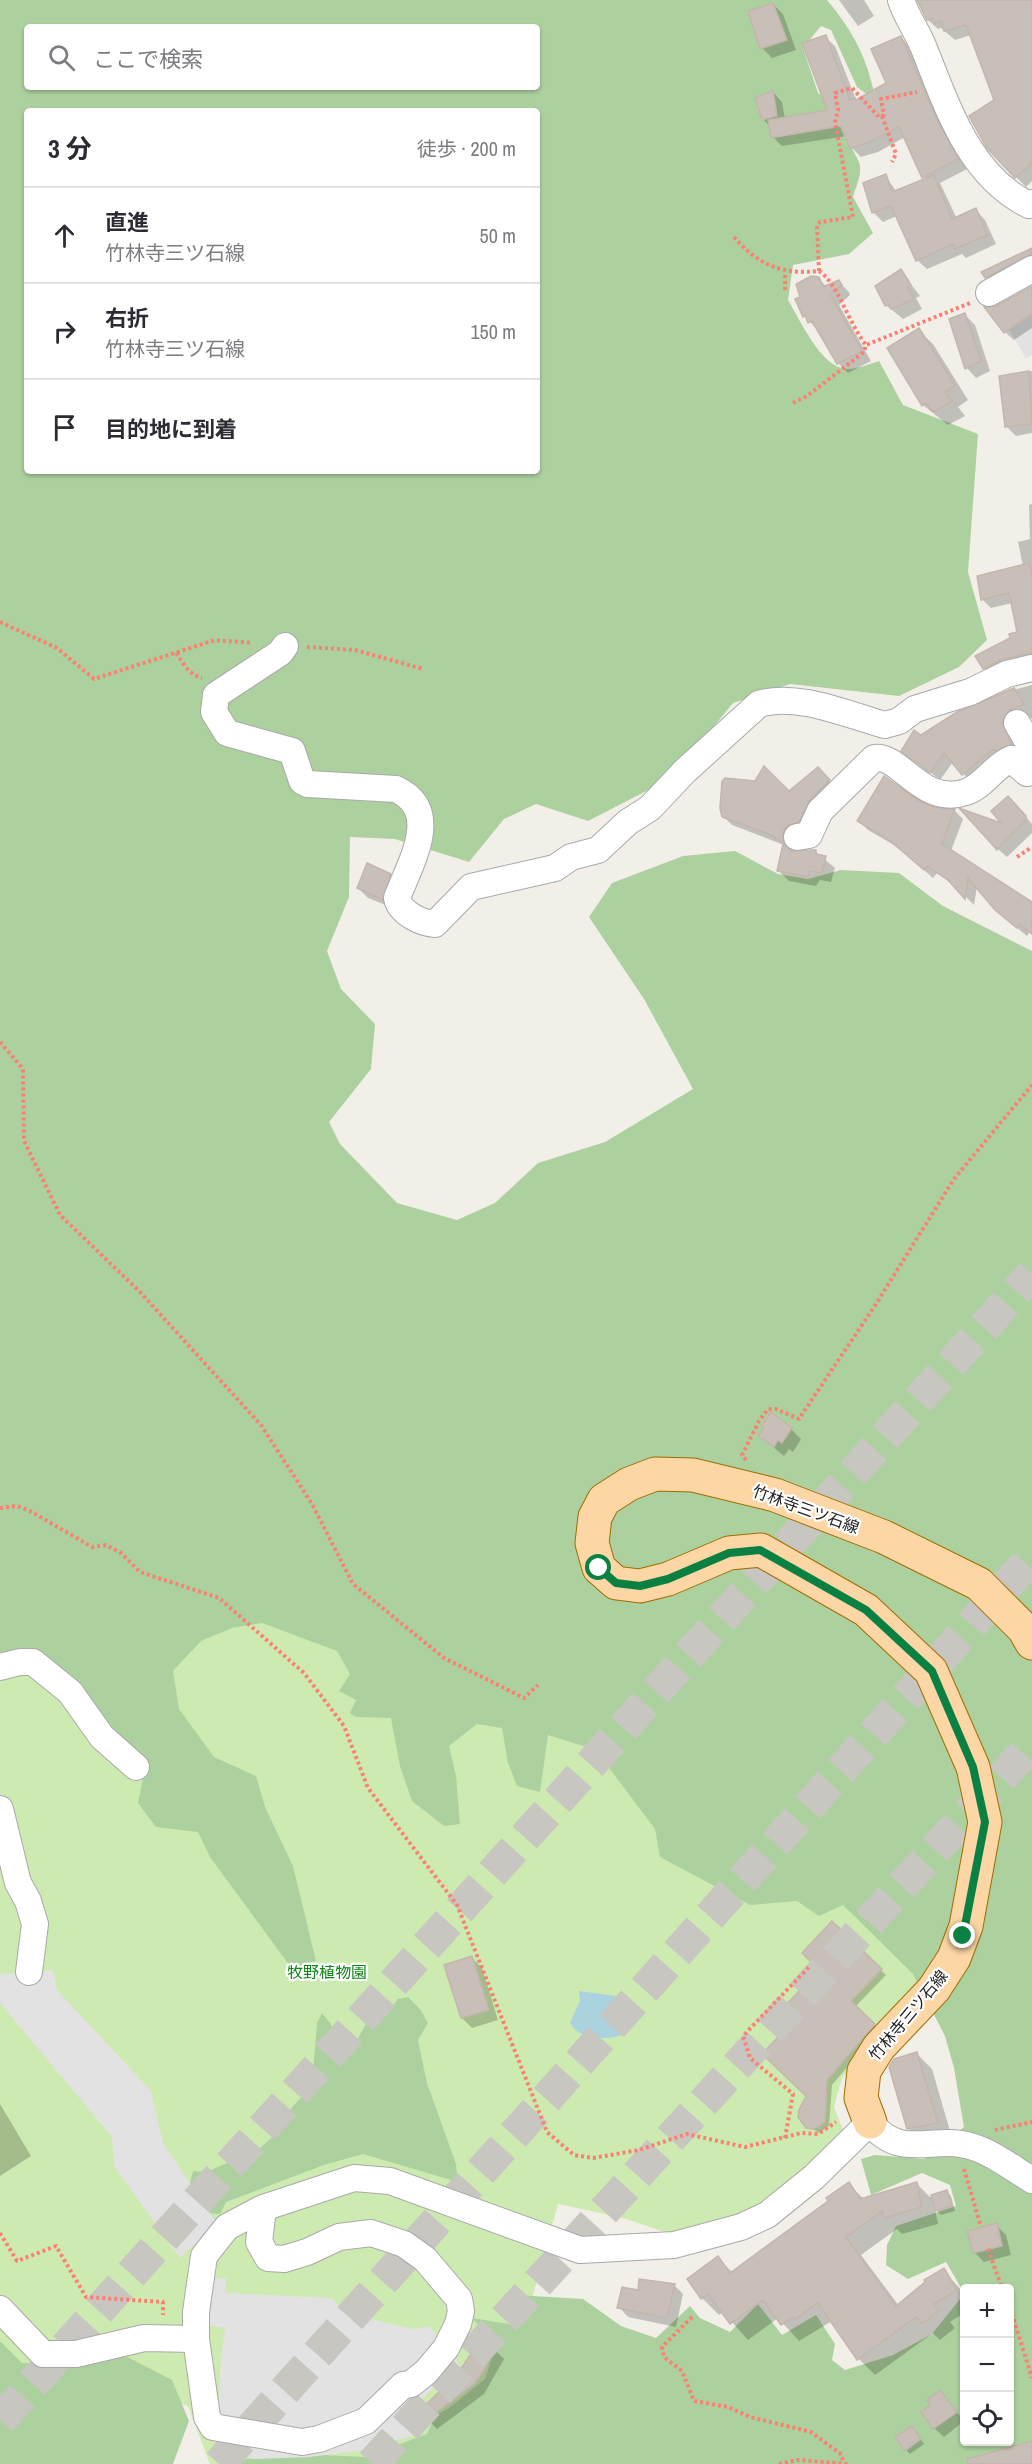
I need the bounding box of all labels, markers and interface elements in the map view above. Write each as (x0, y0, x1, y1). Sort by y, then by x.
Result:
search box (24, 24, 540, 90)
icon: search (45, 41, 78, 74)
text: ここで検索 (93, 44, 203, 74)
text: 3 分 (48, 131, 92, 166)
text: 徒歩 · 200 m (417, 135, 516, 162)
text: 直進 (105, 207, 149, 237)
icon: ahead (48, 219, 81, 252)
text: 50 m (480, 222, 516, 249)
text: 竹林寺三ツ石線 (105, 239, 245, 266)
text: 右折 (105, 303, 149, 333)
icon: right (48, 315, 81, 348)
text: 150 m (470, 318, 516, 345)
text: 竹林寺三ツ石線 (105, 335, 245, 362)
icon: arrive (48, 411, 81, 444)
text: 目的地に到着 (105, 414, 237, 444)
street label: 竹林寺三ツ石線 (750, 1480, 862, 1538)
route start (585, 1554, 611, 1580)
route end (949, 1922, 975, 1948)
park label: 牧野植物園 (287, 1961, 367, 1983)
street label: 竹林寺三ツ石線 (864, 1965, 952, 2065)
map controls (960, 2284, 1014, 2446)
button: + (960, 2284, 1014, 2338)
button: − (960, 2338, 1014, 2392)
button: locate (960, 2392, 1014, 2446)

